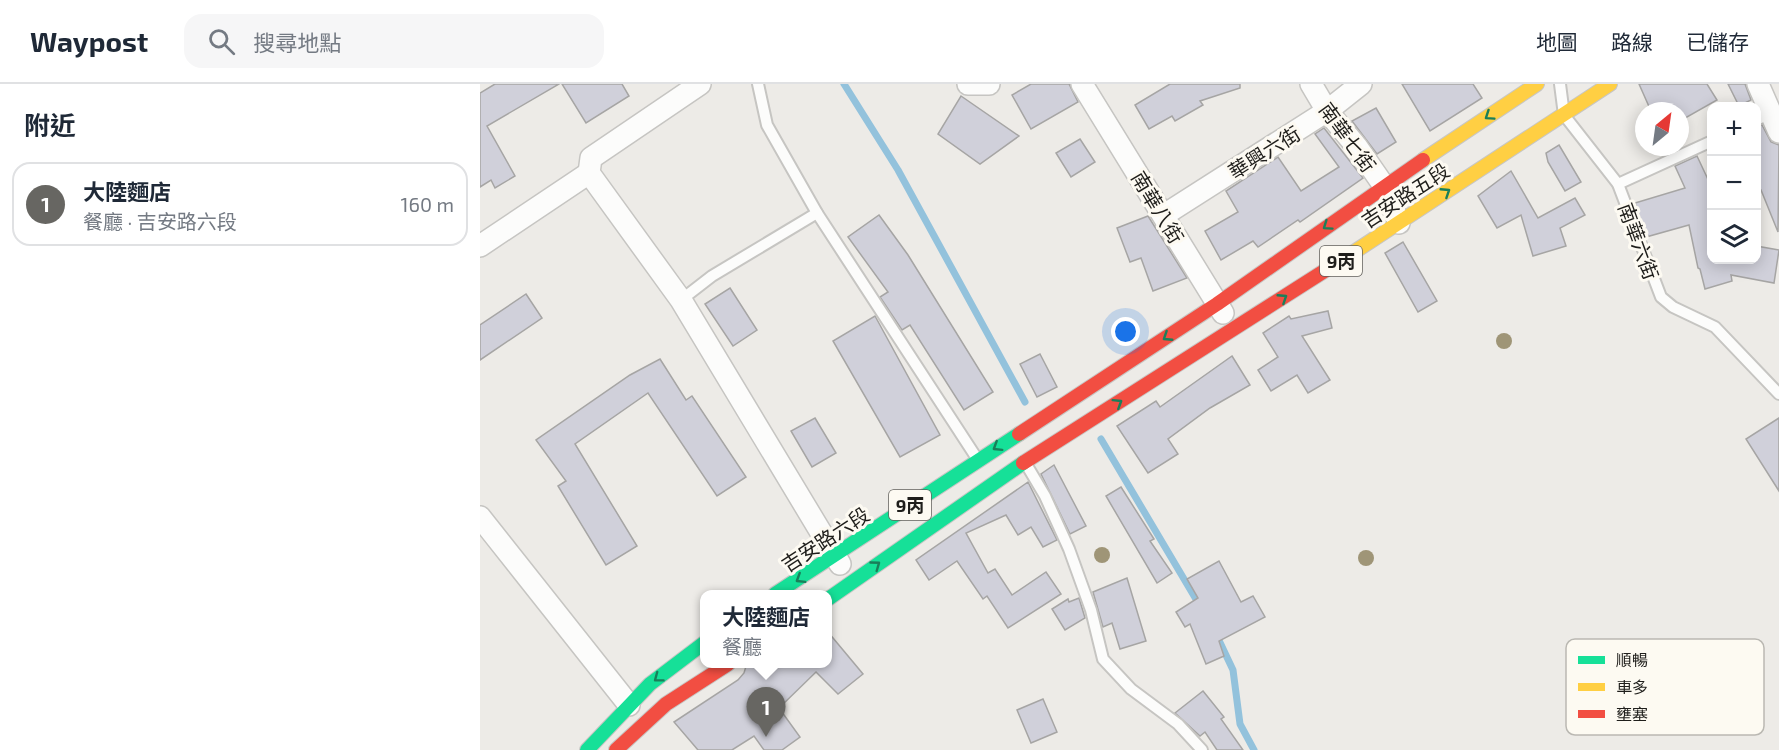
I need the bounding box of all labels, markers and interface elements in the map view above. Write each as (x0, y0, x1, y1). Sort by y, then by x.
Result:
search box (184, 14, 604, 68)
text: Waypost (30, 24, 148, 58)
icon: search (205, 25, 238, 58)
text: 搜尋地點 (253, 29, 341, 55)
text: 地圖 (1536, 29, 1578, 54)
text: 路線 (1611, 29, 1653, 54)
text: 已儲存 (1686, 29, 1749, 54)
street label: 南華七街 (1315, 98, 1381, 176)
north arrow (1635, 102, 1689, 156)
map controls (1707, 102, 1761, 264)
button: + (1707, 102, 1761, 156)
text: 附近 (24, 109, 76, 140)
one-way arrow (1484, 109, 1495, 120)
street label: 華興六街 (1224, 121, 1304, 183)
button: − (1707, 156, 1761, 210)
street label: 吉安路五段 (1357, 158, 1453, 232)
street label: 南華八街 (1127, 167, 1189, 247)
text: 大陸麵店 (83, 178, 171, 204)
one-way arrow (1439, 188, 1450, 199)
text: 1 (41, 192, 50, 216)
text: 160 m (401, 192, 454, 216)
street label: 南華六街 (1614, 199, 1664, 283)
text: 餐廳 · 吉安路六段 (83, 209, 237, 233)
button: layers (1707, 210, 1761, 264)
one-way arrow (1323, 219, 1334, 230)
road number: 9丙 (1320, 246, 1362, 276)
one-way arrow (1277, 294, 1287, 306)
your location (1111, 317, 1140, 346)
one-way arrow (1163, 330, 1174, 341)
one-way arrow (1112, 398, 1122, 410)
one-way arrow (993, 440, 1003, 452)
road number: 9丙 (889, 490, 931, 520)
street label: 吉安路六段 (777, 502, 873, 576)
one-way arrow (869, 562, 880, 573)
one-way arrow (796, 571, 806, 583)
popup (700, 590, 832, 668)
text: 大陸麵店 (722, 603, 810, 629)
text: 餐廳 (722, 634, 762, 658)
legend (1566, 639, 1764, 735)
text: 順暢 (1616, 650, 1648, 669)
one-way arrow (653, 671, 664, 682)
text: 車多 (1616, 677, 1648, 696)
pin: 1 (746, 688, 786, 737)
text: 壅塞 (1616, 704, 1648, 723)

